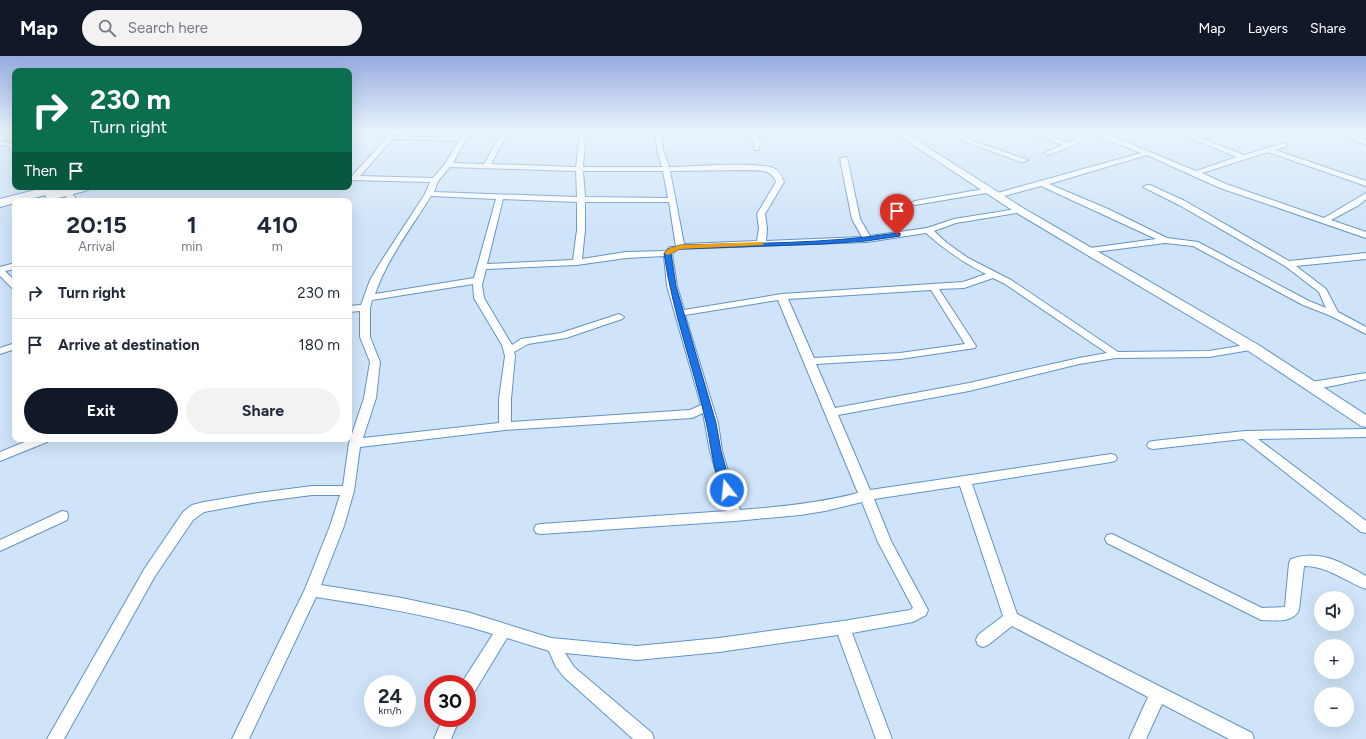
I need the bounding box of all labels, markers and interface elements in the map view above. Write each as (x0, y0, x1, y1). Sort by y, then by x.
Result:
search box (82, 10, 362, 46)
text: Map (20, 17, 58, 40)
icon: search (96, 17, 118, 39)
text: Search here (128, 19, 208, 37)
text: Map (1198, 20, 1226, 37)
text: Layers (1248, 20, 1288, 37)
text: Share (1310, 20, 1346, 37)
text: 230 m (90, 82, 171, 116)
icon: right (24, 84, 76, 136)
text: Turn right (90, 116, 167, 138)
icon: arrive (65, 160, 87, 182)
text: Then (24, 162, 57, 180)
pin (880, 194, 914, 235)
icon: arrive (886, 200, 908, 222)
text: 20:15 (66, 210, 127, 239)
text: 1 (187, 210, 197, 239)
text: 410 (257, 210, 298, 239)
text: Arrival (78, 239, 115, 254)
text: min (181, 239, 203, 254)
text: m (272, 239, 283, 254)
icon: right (24, 282, 46, 304)
text: Turn right (58, 284, 126, 302)
text: 230 m (297, 284, 340, 302)
icon: arrive (24, 334, 46, 356)
text: Arrive at destination (58, 336, 199, 354)
text: 180 m (299, 336, 340, 354)
button: Exit (24, 388, 178, 434)
button: Share (186, 388, 340, 434)
position arrow (706, 469, 748, 511)
map controls (1314, 591, 1354, 727)
button: sound (1314, 591, 1354, 631)
button: + (1314, 639, 1354, 679)
speed limit sign: 30 (424, 675, 476, 727)
text: 24 (378, 684, 402, 708)
button: − (1314, 687, 1354, 727)
text: km/h (379, 704, 401, 717)

